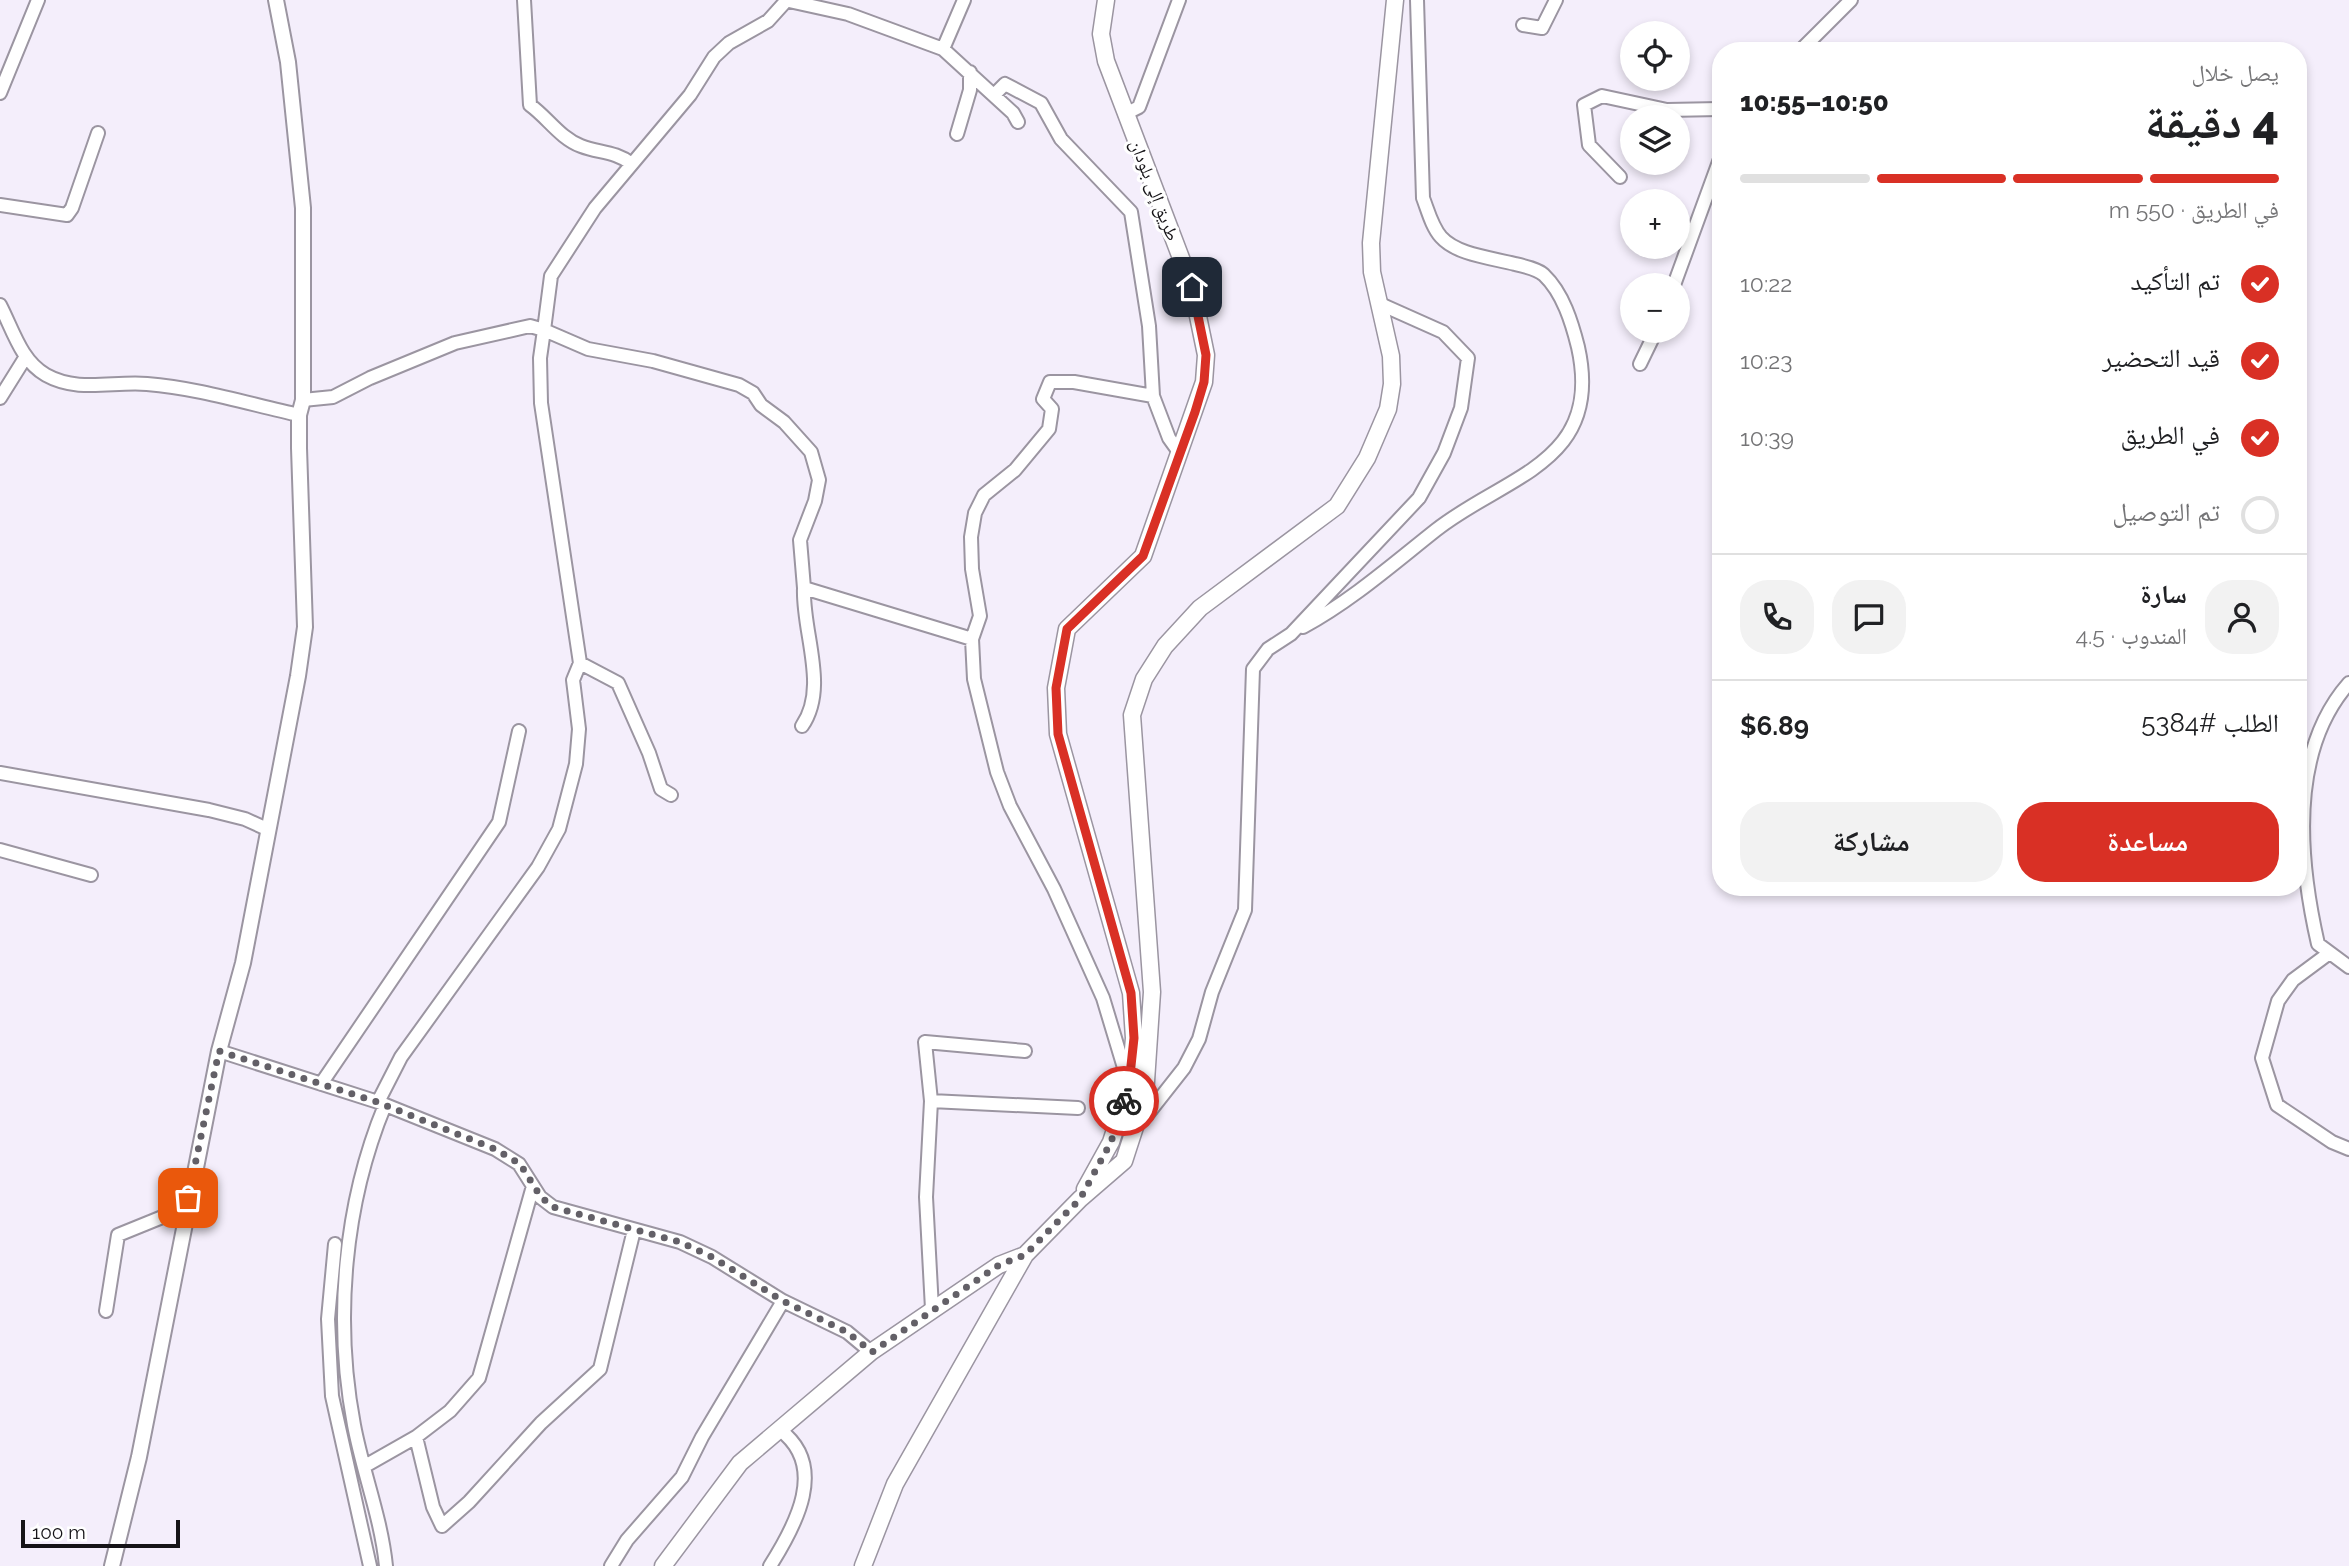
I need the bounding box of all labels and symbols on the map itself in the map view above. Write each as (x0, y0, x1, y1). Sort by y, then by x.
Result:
street label: طريق إلى بلودان (1124, 136, 1184, 244)
pin (1162, 257, 1222, 317)
courier (1089, 1066, 1159, 1136)
pin (158, 1168, 218, 1228)
scale bar (21, 1517, 180, 1549)

